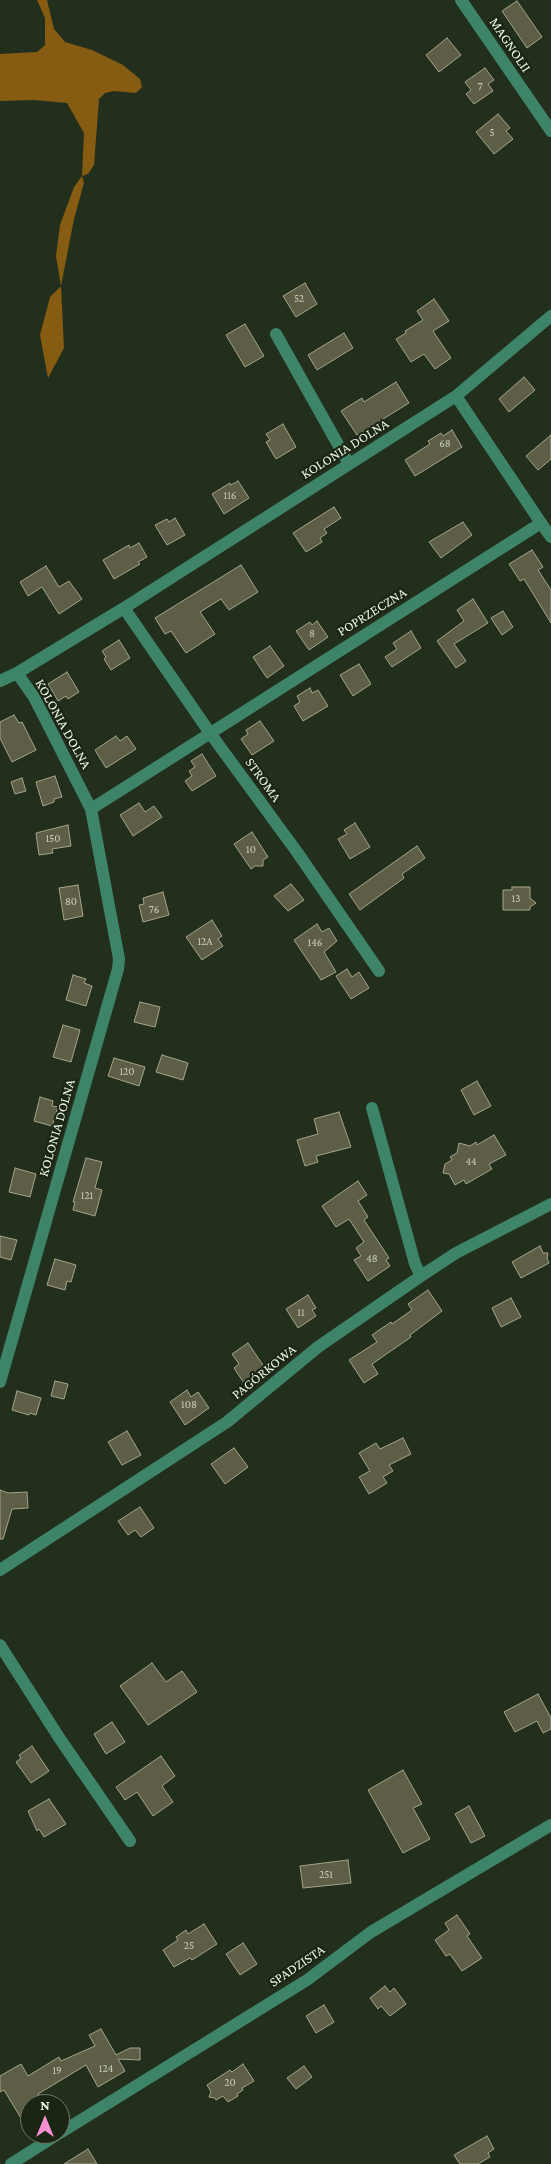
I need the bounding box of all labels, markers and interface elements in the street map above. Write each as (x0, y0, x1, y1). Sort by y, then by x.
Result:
street label: MAGNOLII (486, 14, 534, 76)
house number: 7 (477, 80, 483, 94)
house number: 5 (489, 126, 495, 140)
house number: 52 (294, 292, 304, 306)
street label: KOLONIA DOLNA (298, 415, 392, 483)
house number: 68 (439, 437, 451, 451)
house number: 116 (224, 489, 236, 503)
street label: POPRZECZNA (334, 584, 410, 640)
house number: 8 (309, 627, 315, 641)
street label: KOLONIA DOLNA (31, 676, 95, 772)
street label: STROMA (241, 755, 285, 805)
house number: 150 (45, 832, 61, 846)
house number: 10 (246, 843, 256, 857)
house number: 13 (512, 892, 520, 906)
house number: 80 (65, 895, 77, 909)
house number: 76 (149, 903, 159, 917)
house number: 12A (197, 935, 213, 949)
house number: 146 (308, 936, 322, 950)
house number: 120 (119, 1065, 135, 1079)
street label: KOLONIA DOLNA (35, 1077, 79, 1179)
house number: 44 (465, 1155, 477, 1169)
house number: 121 (81, 1189, 93, 1203)
house number: 48 (366, 1252, 378, 1266)
house number: 11 (297, 1306, 305, 1320)
street label: PAGÓRKOWA (228, 1341, 300, 1403)
house number: 108 (181, 1398, 197, 1412)
house number: 251 (319, 1868, 333, 1882)
house number: 25 (184, 1939, 194, 1953)
street label: SPADZISTA (266, 1941, 328, 1991)
house number: 124 (99, 2062, 113, 2076)
house number: 19 (52, 2064, 62, 2078)
house number: 20 (224, 2076, 236, 2090)
north arrow (20, 2094, 70, 2144)
text: N (40, 2097, 50, 2113)

